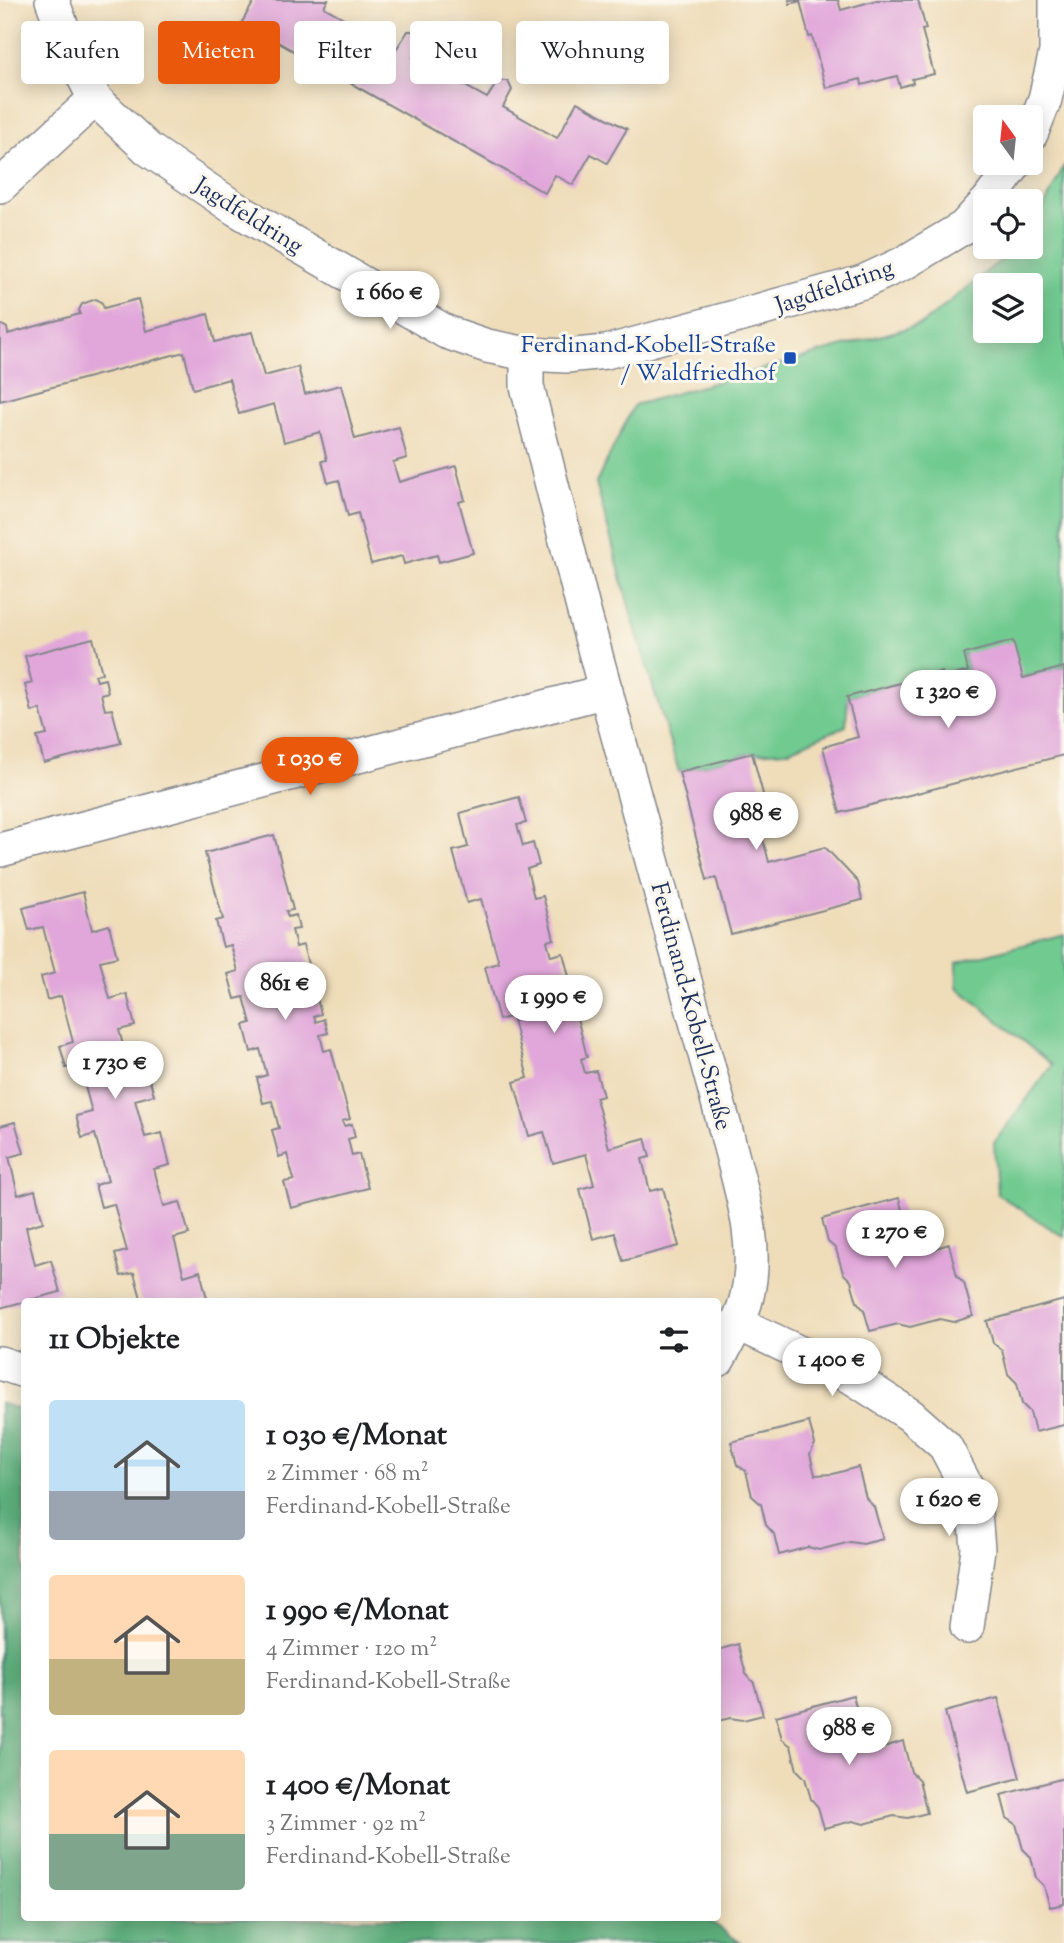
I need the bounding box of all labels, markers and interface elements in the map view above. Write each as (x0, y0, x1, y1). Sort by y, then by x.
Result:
chip: Kaufen (21, 21, 144, 84)
chip: Mieten (158, 21, 280, 84)
chip: Filter (294, 21, 396, 84)
chip: Neu (410, 21, 502, 84)
chip: Wohnung (516, 21, 669, 84)
north arrow (973, 105, 1043, 175)
map controls (973, 105, 1043, 343)
street label: Jagdfeldring (185, 169, 309, 264)
button: locate (973, 189, 1043, 259)
street label: Jagdfeldring (769, 252, 899, 325)
pin: 1 660 € (325, 272, 455, 331)
button: layers (973, 273, 1043, 343)
text: 1 660 € (357, 277, 423, 310)
place label: Ferdinand-Kobell-Straße / Waldfriedhof (521, 329, 778, 391)
marker: Ferdinand-Kobell-Straße / Waldfriedhof (782, 350, 798, 366)
pin: 1 320 € (883, 670, 1013, 730)
text: 1 320 € (916, 676, 980, 709)
pin: 1 030 € (245, 738, 375, 797)
text: 1 030 € (277, 743, 343, 776)
pin: 988 € (707, 792, 805, 852)
text: 988 € (729, 798, 783, 831)
street label: Ferdinand-Kobell-Straße (641, 879, 740, 1134)
pin: 861 € (236, 962, 334, 1022)
text: 861 € (260, 968, 310, 1001)
pin: 1 990 € (489, 976, 619, 1035)
text: 1 990 € (521, 981, 587, 1014)
pin: 1 730 € (50, 1042, 180, 1101)
text: 1 730 € (83, 1047, 147, 1080)
pin: 1 270 € (830, 1210, 960, 1270)
text: 1 270 € (862, 1216, 928, 1249)
text: 11 Objekte (49, 1319, 180, 1362)
icon: filters (655, 1321, 693, 1359)
pin: 1 400 € (767, 1338, 897, 1398)
text: 1 400 € (798, 1344, 866, 1377)
text: 1 030 €/Monat (266, 1415, 447, 1458)
icon: home (105, 1428, 189, 1512)
text: 2 Zimmer · 68 m² (266, 1458, 429, 1491)
pin: 1 620 € (884, 1478, 1014, 1538)
text: 1 620 € (916, 1484, 982, 1517)
text: Ferdinand-Kobell-Straße (266, 1491, 511, 1524)
text: 1 990 €/Monat (266, 1590, 449, 1633)
icon: home (105, 1603, 189, 1687)
text: 4 Zimmer · 120 m² (266, 1633, 437, 1666)
text: Ferdinand-Kobell-Straße (266, 1666, 511, 1699)
pin: 988 € (800, 1708, 898, 1767)
text: 988 € (822, 1713, 876, 1746)
text: 1 400 €/Monat (266, 1765, 450, 1808)
icon: home (105, 1778, 189, 1862)
text: 3 Zimmer · 92 m² (266, 1808, 426, 1841)
text: Ferdinand-Kobell-Straße (266, 1841, 511, 1874)

